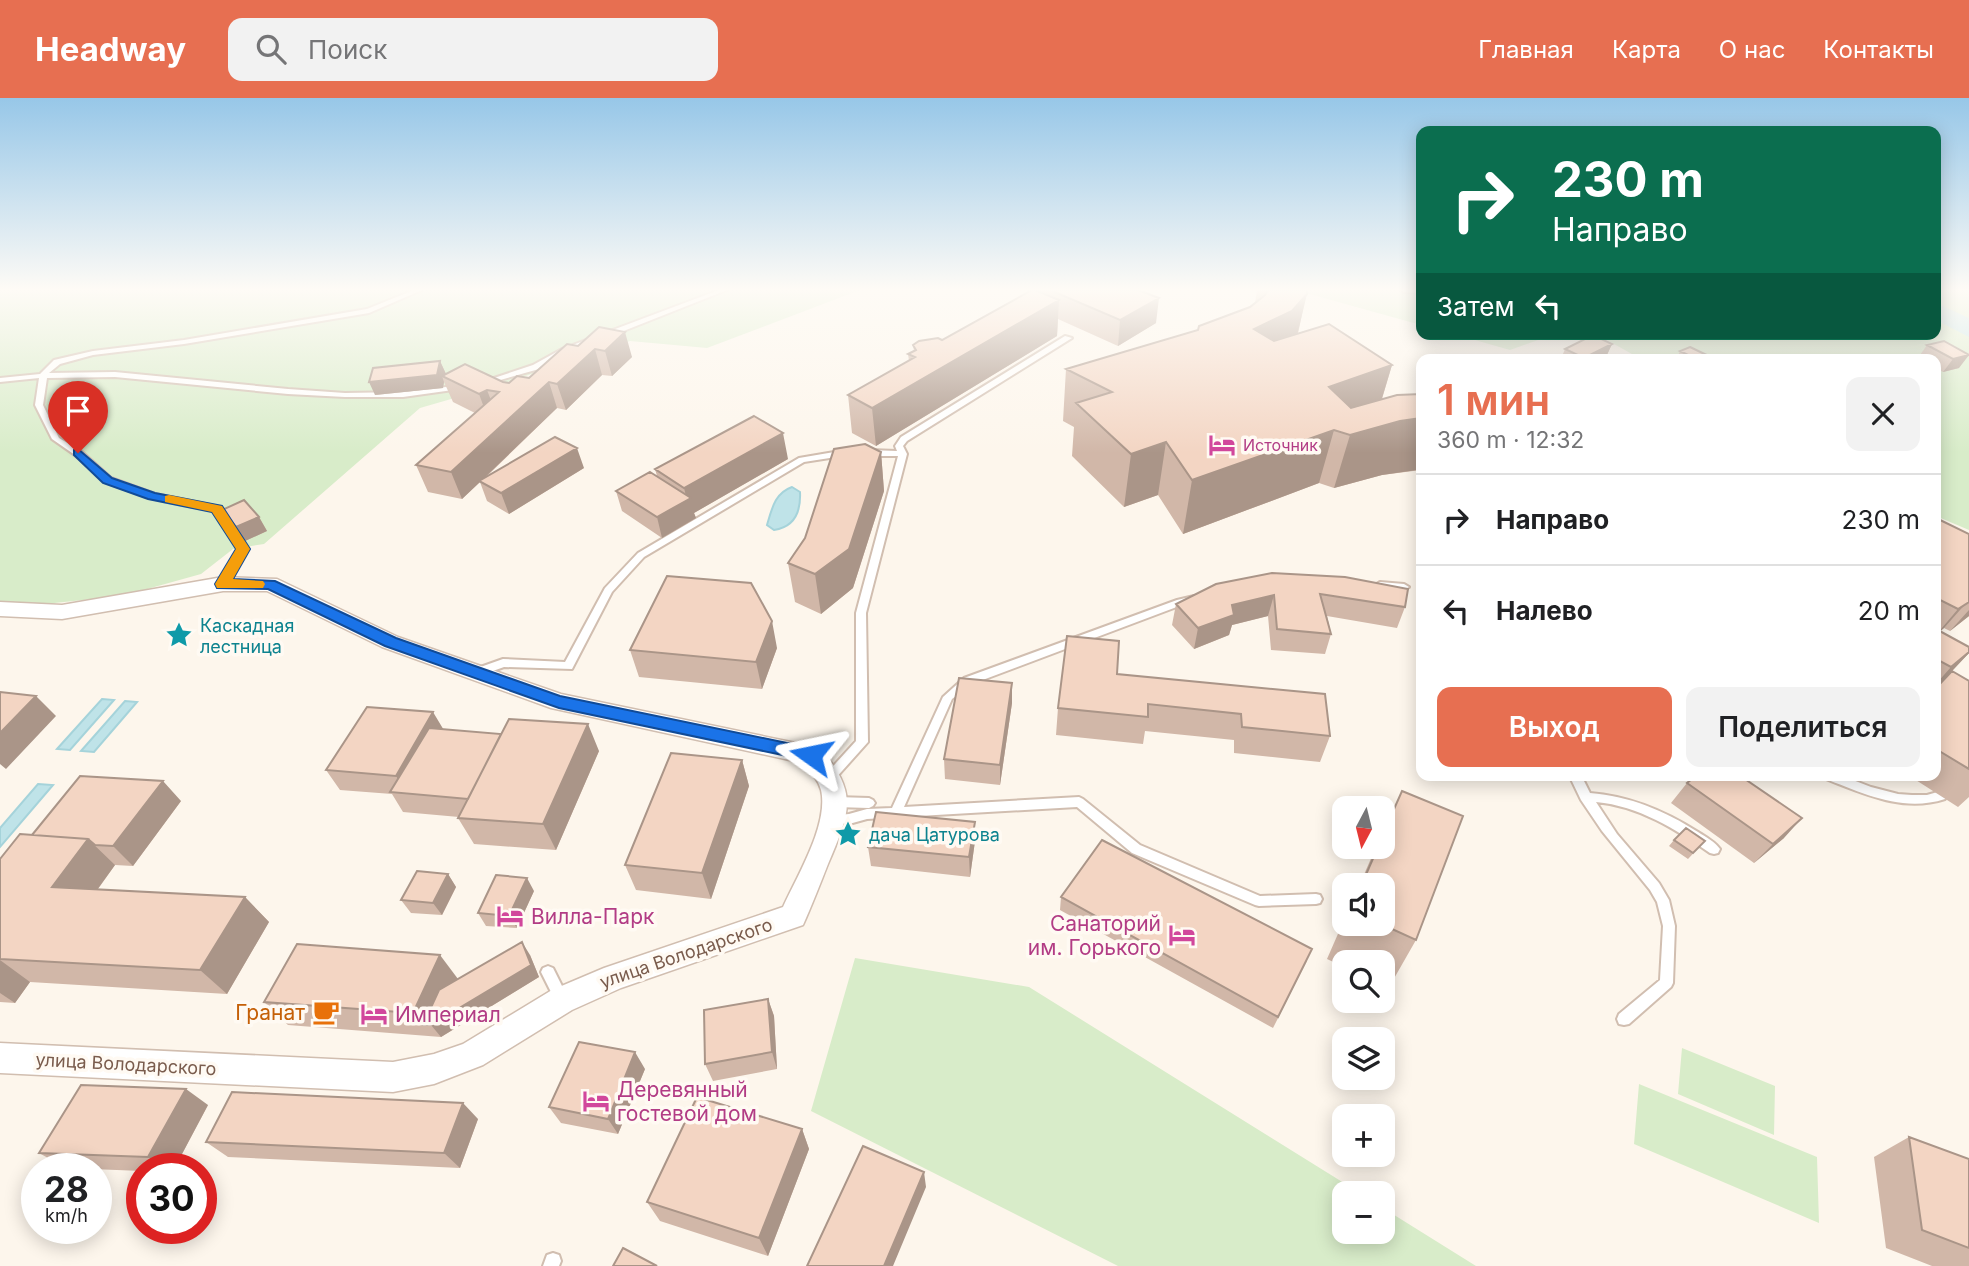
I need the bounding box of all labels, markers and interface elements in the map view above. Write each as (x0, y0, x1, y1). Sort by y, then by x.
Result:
search box (228, 18, 718, 81)
text: Headway (35, 29, 186, 69)
icon: search (252, 30, 290, 68)
text: Поиск (308, 34, 387, 65)
text: Главная (1478, 35, 1574, 64)
text: Карта (1612, 35, 1681, 64)
text: О нас (1719, 35, 1785, 64)
text: Контакты (1823, 35, 1934, 64)
text: 230 m (1552, 150, 1704, 209)
icon: right (1437, 154, 1528, 245)
text: Направо (1552, 210, 1688, 249)
icon: left (1529, 287, 1567, 325)
text: Затем (1437, 291, 1515, 322)
text: 1 мин (1437, 374, 1550, 425)
button: close (1846, 377, 1920, 451)
pin (48, 381, 108, 453)
icon: arrive (59, 392, 97, 430)
text: 360 m · 12:32 (1437, 426, 1584, 454)
hotel icon: Источник (1207, 430, 1237, 460)
place label: Источник (1243, 435, 1318, 455)
icon: right (1437, 501, 1475, 539)
text: Направо (1496, 504, 1609, 535)
text: 230 m (1842, 504, 1920, 535)
icon: left (1437, 592, 1475, 630)
text: Налево (1496, 595, 1593, 626)
text: 20 m (1858, 595, 1920, 626)
place label: Каскадная лестница (200, 615, 294, 657)
place icon: Каскадная лестница (164, 620, 194, 650)
button: Выход (1437, 687, 1672, 767)
button: Поделиться (1686, 687, 1920, 767)
position arrow (774, 718, 848, 792)
north arrow (1332, 796, 1395, 859)
map controls (1332, 796, 1395, 1244)
place icon: дача Цатурова (833, 819, 863, 849)
place label: дача Цатурова (869, 824, 1000, 845)
button: sound (1332, 873, 1395, 936)
hotel icon: Вилла-Парк (495, 901, 525, 931)
place label: Вилла-Парк (531, 904, 655, 929)
place label: Санаторий им. Горького (1028, 911, 1161, 960)
street label: улица Володарского (597, 914, 775, 992)
hotel icon: Санаторий им. Горького (1167, 920, 1197, 950)
button: search (1332, 950, 1395, 1013)
cafe icon: Гранат (311, 997, 341, 1027)
hotel icon: Империал (359, 999, 389, 1029)
place label: Гранат (235, 1000, 305, 1025)
place label: Империал (395, 1002, 501, 1027)
button: layers (1332, 1027, 1395, 1090)
street label: улица Володарского (35, 1049, 217, 1079)
place label: Деревянный гостевой дом (617, 1077, 757, 1126)
hotel icon: Деревянный гостевой дом (581, 1086, 611, 1116)
button: + (1332, 1104, 1395, 1167)
speed limit sign: 30 (126, 1153, 217, 1244)
text: 28 (44, 1168, 89, 1210)
button: − (1332, 1181, 1395, 1244)
text: km/h (45, 1205, 88, 1226)

